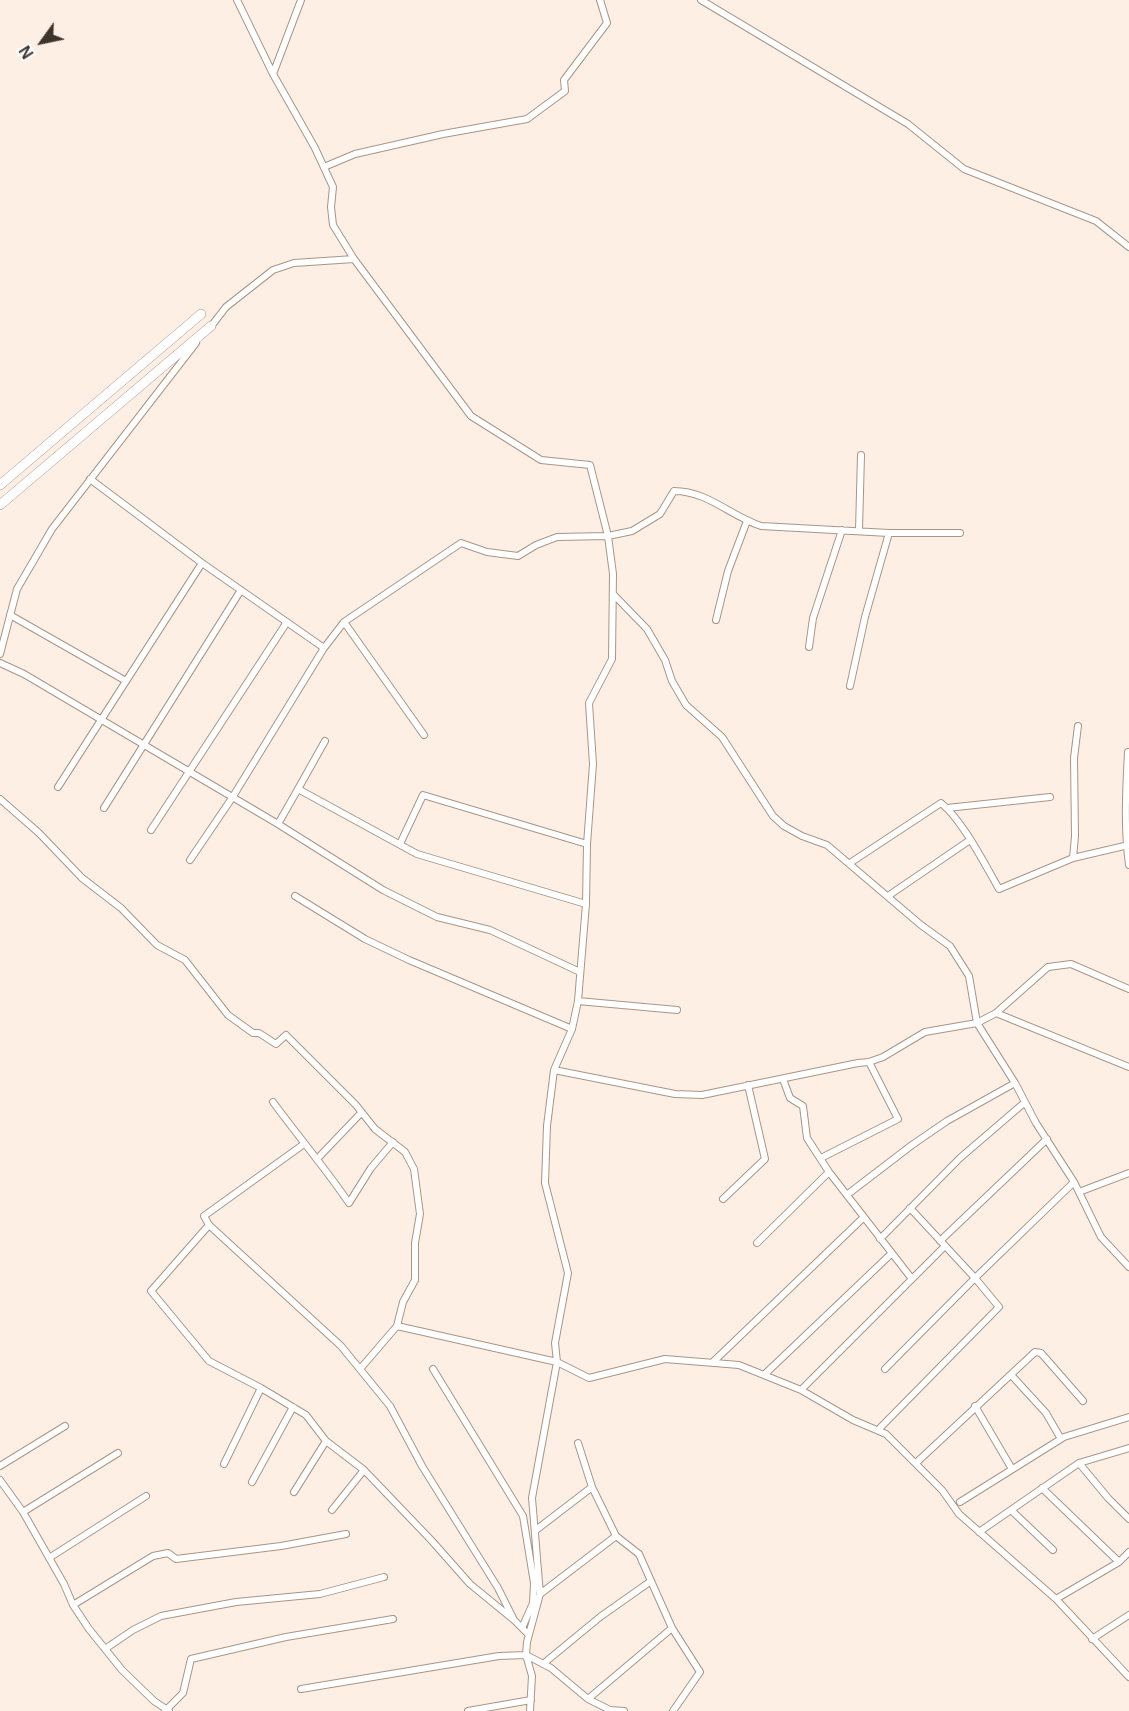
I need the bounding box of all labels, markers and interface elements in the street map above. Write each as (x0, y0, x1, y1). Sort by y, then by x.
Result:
north arrow (12, 12, 72, 72)
text: N (16, 43, 37, 62)

